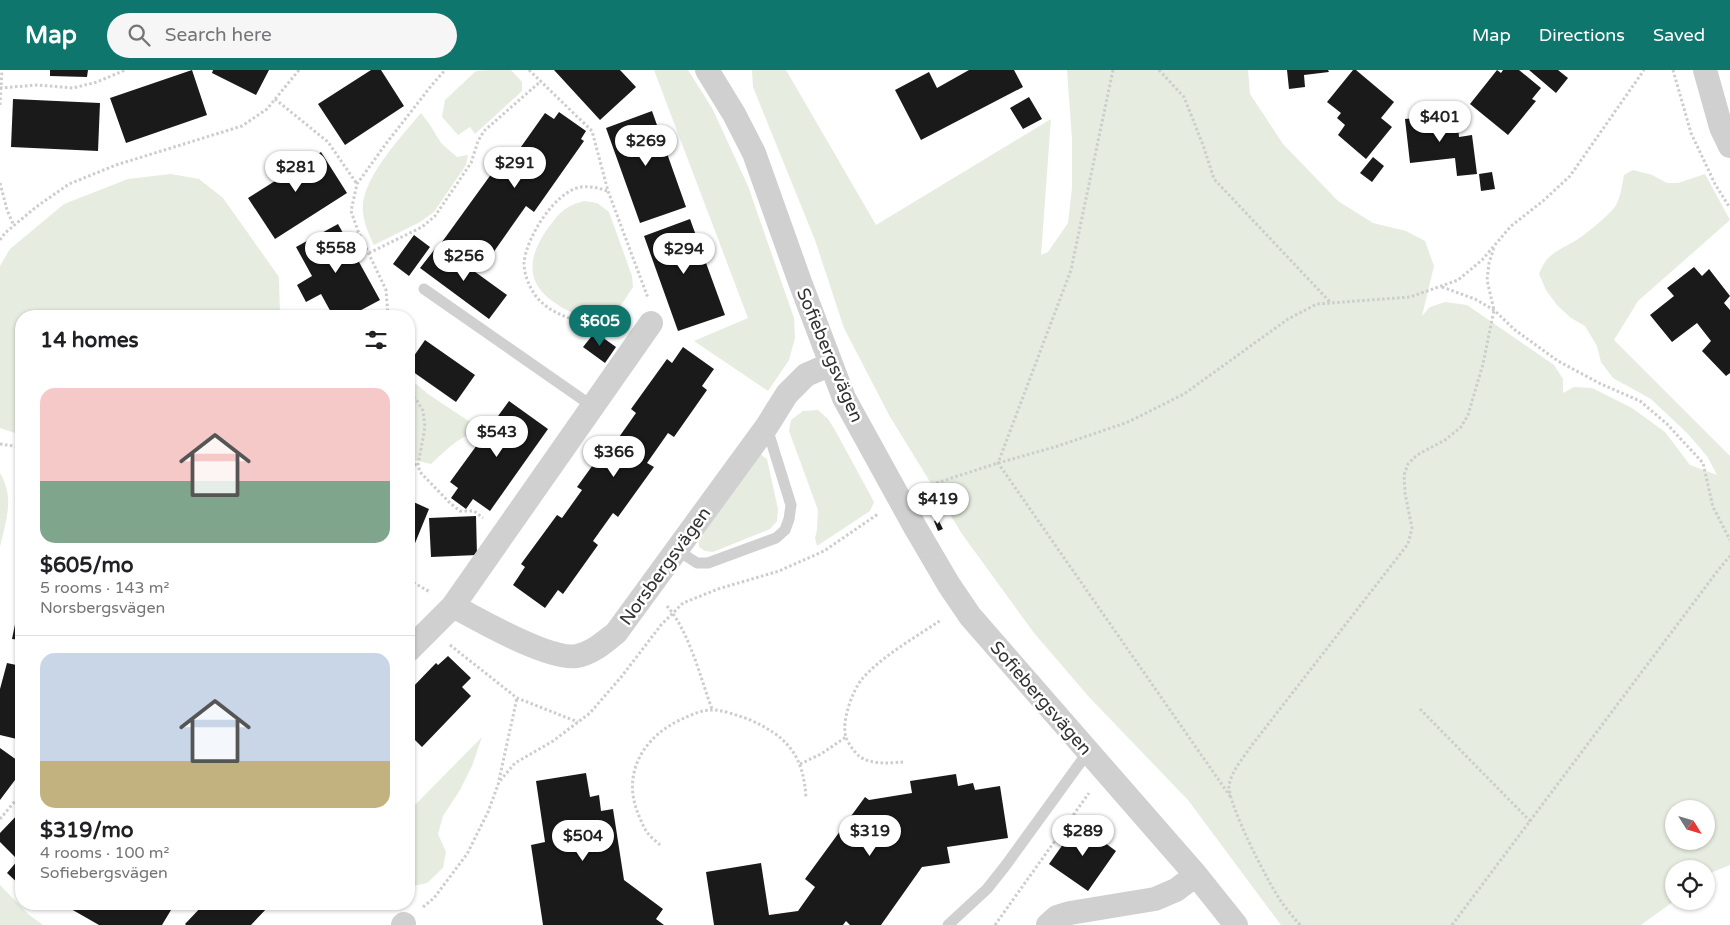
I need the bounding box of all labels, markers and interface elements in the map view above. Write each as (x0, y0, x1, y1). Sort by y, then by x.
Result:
search box (107, 13, 457, 58)
text: Map (25, 21, 77, 50)
icon: search (125, 21, 153, 49)
text: Search here (165, 24, 272, 46)
text: Map (1472, 24, 1511, 46)
text: Directions (1539, 24, 1625, 46)
text: Saved (1653, 24, 1705, 46)
pin: $401 (1410, 100, 1470, 143)
text: $401 (1420, 107, 1460, 127)
pin: $269 (616, 124, 676, 167)
text: $269 (626, 131, 666, 151)
pin: $291 (485, 146, 545, 189)
pin: $281 (266, 150, 326, 193)
text: $291 (495, 153, 535, 173)
text: $281 (276, 157, 316, 177)
pin: $558 (306, 232, 366, 274)
pin: $294 (654, 232, 714, 275)
text: $558 (316, 238, 356, 258)
text: $294 (664, 239, 704, 259)
pin: $256 (434, 240, 494, 282)
text: $256 (444, 246, 484, 266)
street label: Sofiebergsvägen (792, 285, 868, 425)
pin: $605 (570, 304, 630, 347)
text: $605 (580, 311, 620, 331)
icon: filters (362, 326, 390, 354)
text: 14 homes (40, 328, 139, 353)
pin: $543 (467, 416, 527, 458)
icon: home (170, 420, 260, 510)
text: $543 (477, 422, 517, 442)
pin: $366 (584, 436, 644, 478)
text: $366 (594, 442, 634, 462)
pin: $419 (908, 482, 968, 525)
text: $419 (918, 489, 958, 509)
street label: Norsbergsvägen (615, 503, 715, 629)
text: $605/mo (40, 553, 134, 578)
text: 5 rooms · 143 m² (40, 578, 169, 598)
text: Norsbergsvägen (40, 598, 165, 618)
street label: Sofiebergsvägen (986, 637, 1096, 759)
icon: home (170, 686, 260, 776)
north arrow (1665, 800, 1715, 850)
map controls (1665, 800, 1715, 910)
pin: $319 (840, 814, 900, 857)
pin: $289 (1053, 814, 1113, 857)
text: $319/mo (40, 818, 134, 843)
pin: $504 (553, 820, 613, 862)
text: $319 (850, 821, 890, 841)
text: $289 (1063, 821, 1103, 841)
text: $504 (563, 826, 603, 846)
text: 4 rooms · 100 m² (40, 843, 169, 863)
button: locate (1665, 860, 1715, 910)
text: Sofiebergsvägen (40, 863, 168, 883)

